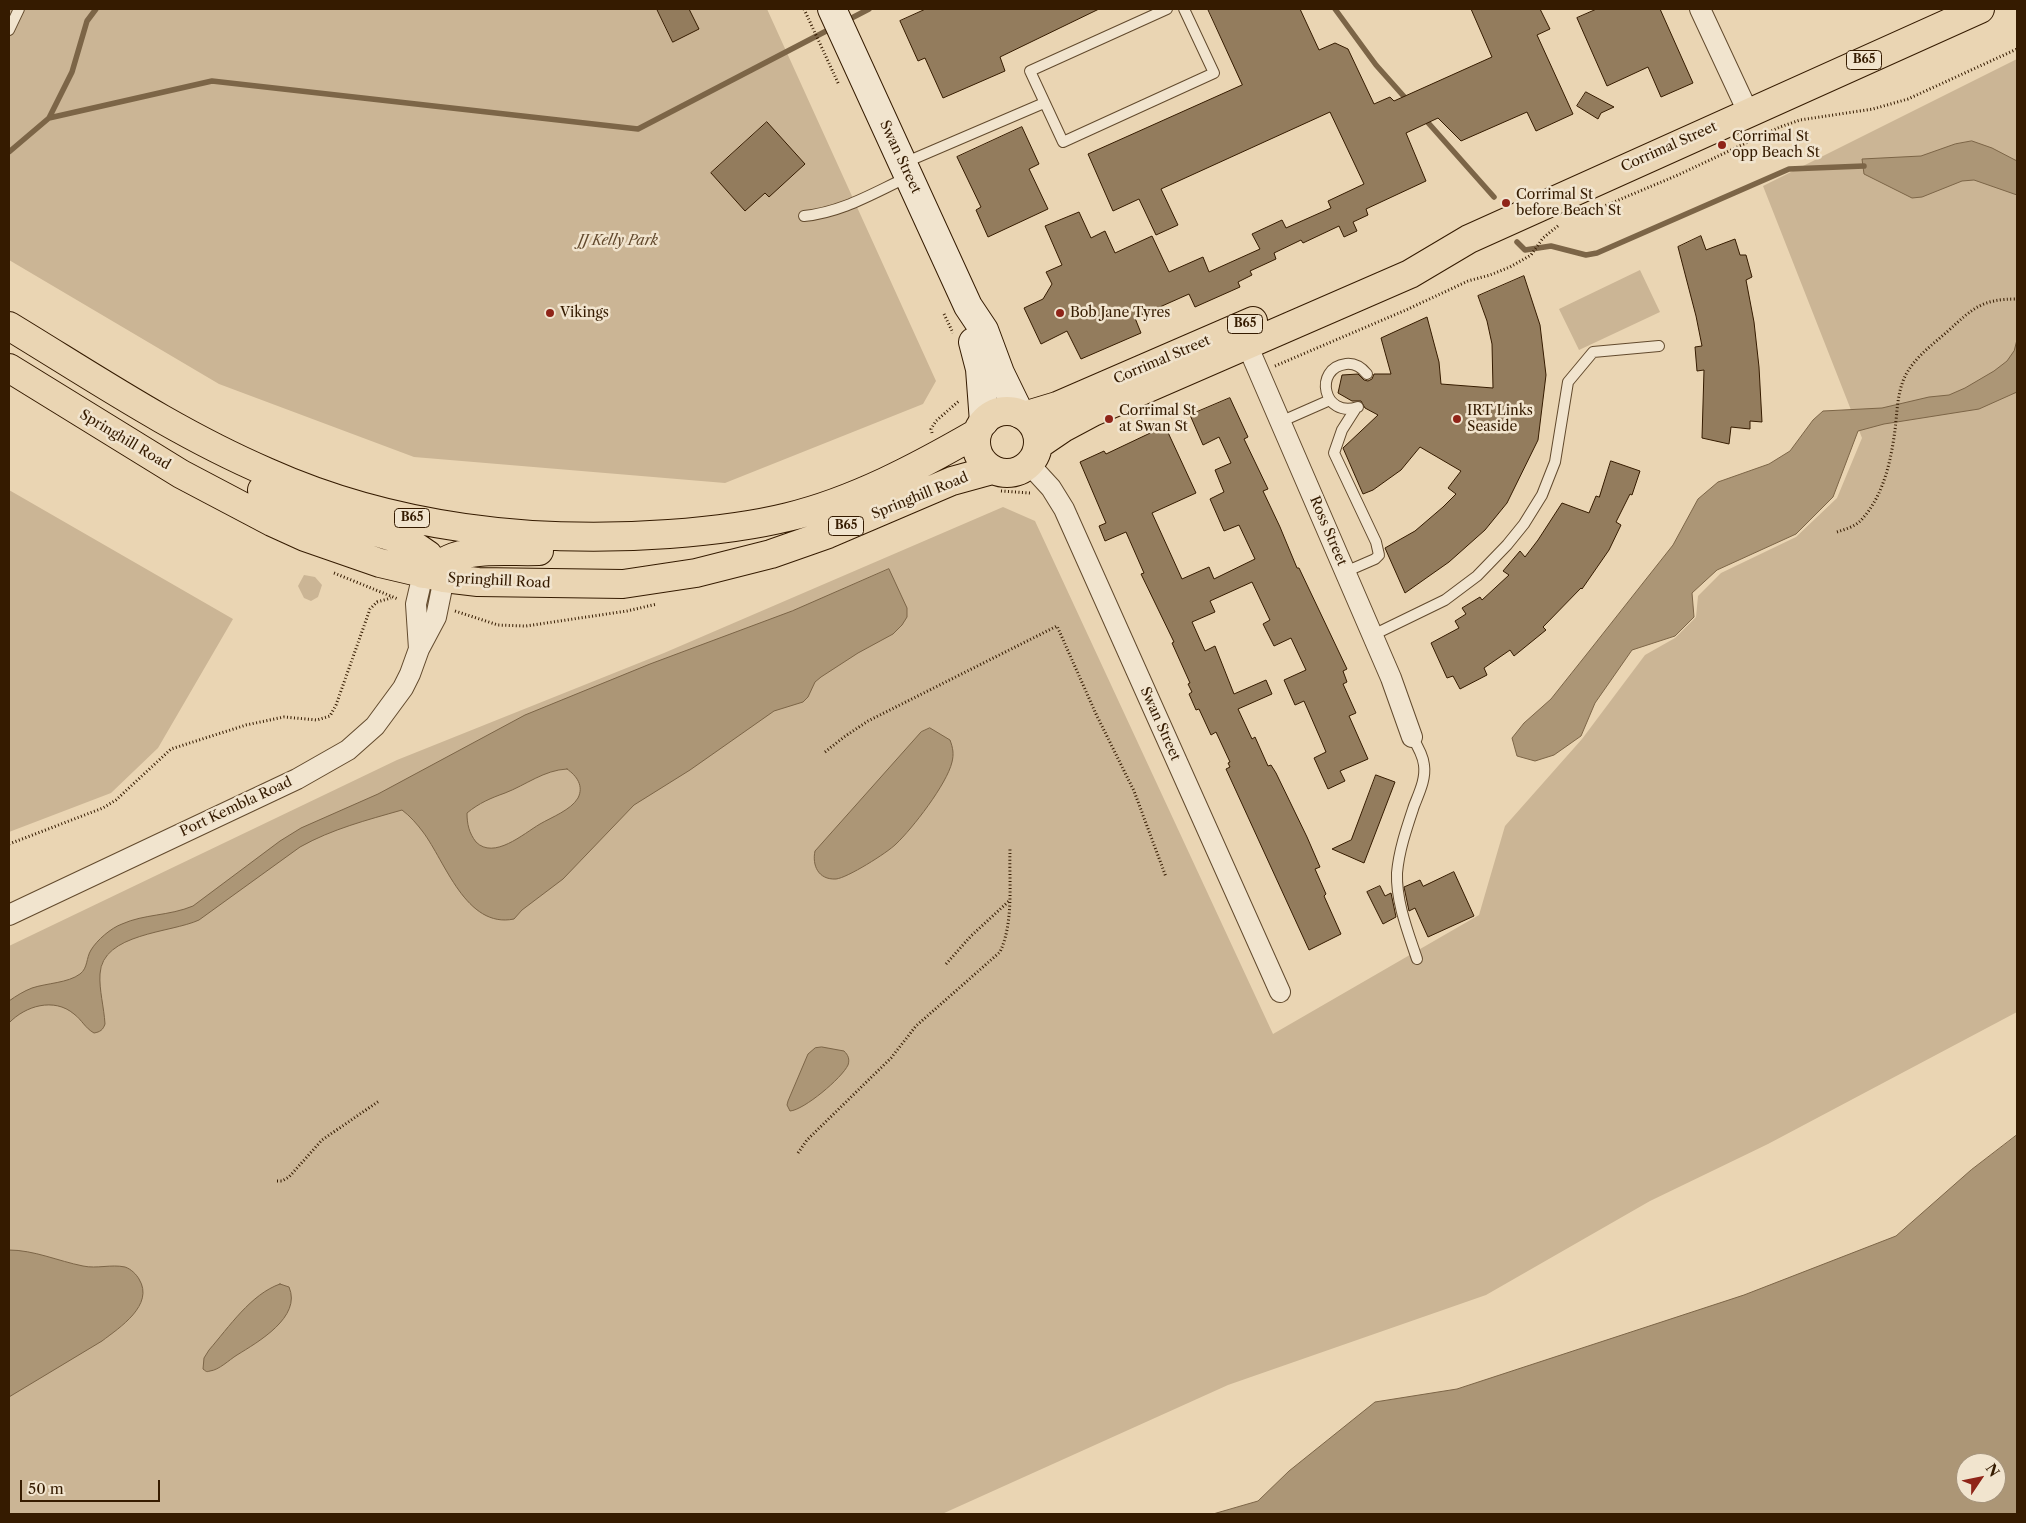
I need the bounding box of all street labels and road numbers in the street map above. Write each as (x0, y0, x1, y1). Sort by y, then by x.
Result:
road number: B65 (1846, 50, 1882, 70)
street label: Swan Street (876, 118, 924, 196)
street label: Corrimal Street (1618, 118, 1720, 176)
road number: B65 (1228, 314, 1262, 334)
street label: Corrimal Street (1111, 332, 1213, 388)
street label: Springhill Road (77, 406, 173, 474)
street label: Springhill Road (869, 469, 971, 523)
street label: Ross Street (1306, 494, 1350, 568)
road number: B65 (394, 508, 430, 528)
road number: B65 (828, 516, 864, 536)
street label: Springhill Road (447, 570, 551, 592)
street label: Swan Street (1136, 684, 1184, 764)
street label: Port Kembla Road (177, 774, 295, 840)

